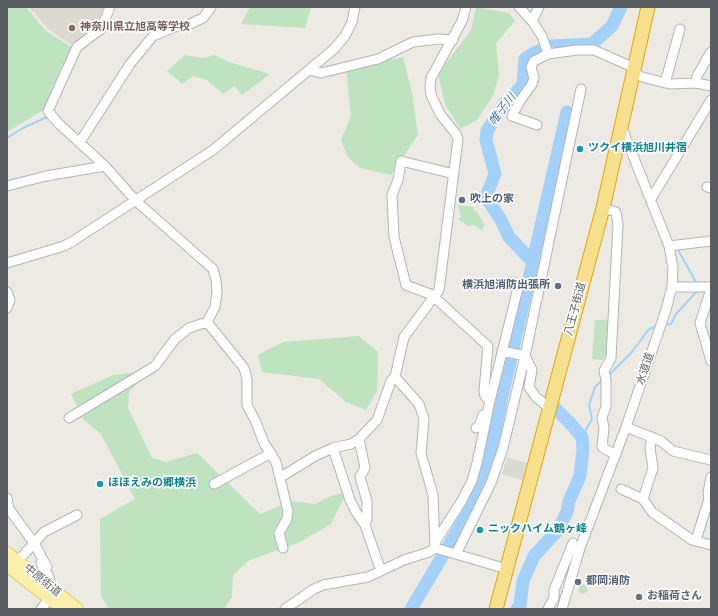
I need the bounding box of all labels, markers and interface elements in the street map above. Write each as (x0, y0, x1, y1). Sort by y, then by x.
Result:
place label: 神奈川県立旭高等学校 (80, 21, 190, 35)
marker: 神奈川県立旭高等学校 (67, 23, 77, 33)
water label: 帷子川 (486, 91, 520, 129)
place label: ツクイ横浜旭川井宿 (588, 142, 687, 156)
marker: ツクイ横浜旭川井宿 (575, 144, 585, 154)
place label: 吹上の家 (470, 193, 514, 207)
marker: 吹上の家 (457, 195, 467, 205)
place label: 横浜旭消防出張所 (462, 279, 550, 293)
marker: 横浜旭消防出張所 (553, 281, 563, 291)
street label: 八王子街道 (563, 281, 589, 337)
street label: 水道道 (634, 351, 658, 387)
place label: ほほえみの郷横浜 (108, 477, 196, 491)
marker: ほほえみの郷横浜 (95, 479, 105, 489)
place label: ニックハイム鶴ヶ峰 (488, 523, 587, 537)
marker: ニックハイム鶴ヶ峰 (475, 525, 485, 535)
street label: 中原街道 (21, 562, 63, 600)
place label: 都岡消防 (586, 575, 630, 589)
marker: 都岡消防 (573, 577, 583, 587)
place label: お稲荷さん (647, 590, 702, 604)
marker: お稲荷さん (634, 592, 644, 602)

